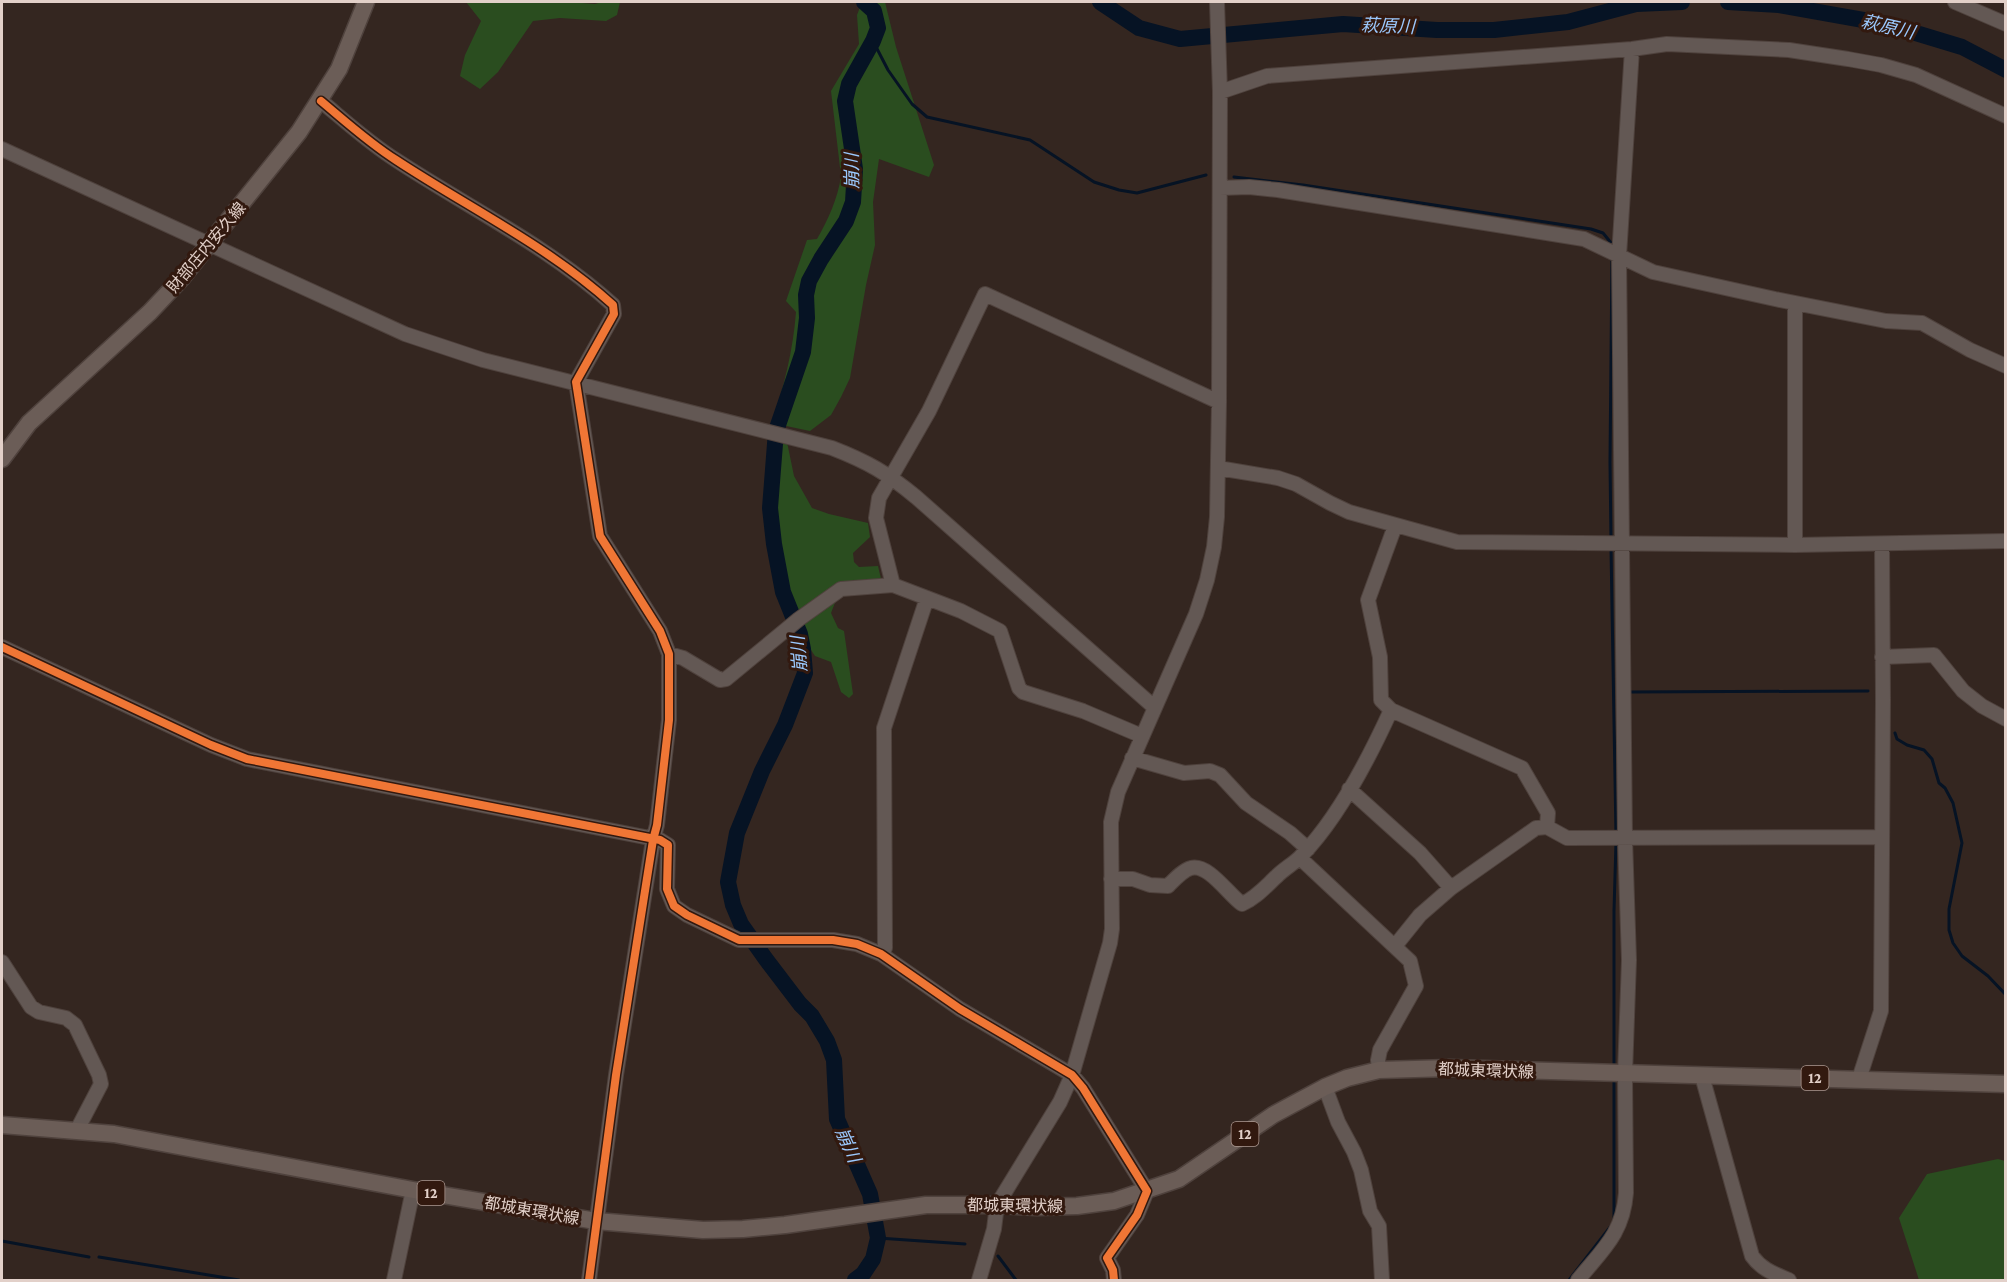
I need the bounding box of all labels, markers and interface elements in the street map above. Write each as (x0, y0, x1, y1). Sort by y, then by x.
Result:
water label: 萩原川 (1859, 11, 1919, 43)
water label: 萩原川 (1361, 15, 1417, 37)
water label: 崩川 (842, 151, 862, 189)
street label: 財部庄内安久線 (164, 199, 249, 296)
water label: 崩川 (787, 633, 811, 673)
street label: 都城東環状線 (1438, 1060, 1534, 1081)
road number: 12 (1802, 1066, 1828, 1090)
road number: 12 (1232, 1122, 1258, 1146)
water label: 崩川 (832, 1124, 865, 1167)
road number: 12 (418, 1181, 444, 1205)
street label: 都城東環状線 (483, 1194, 581, 1227)
street label: 都城東環状線 (967, 1196, 1063, 1215)

